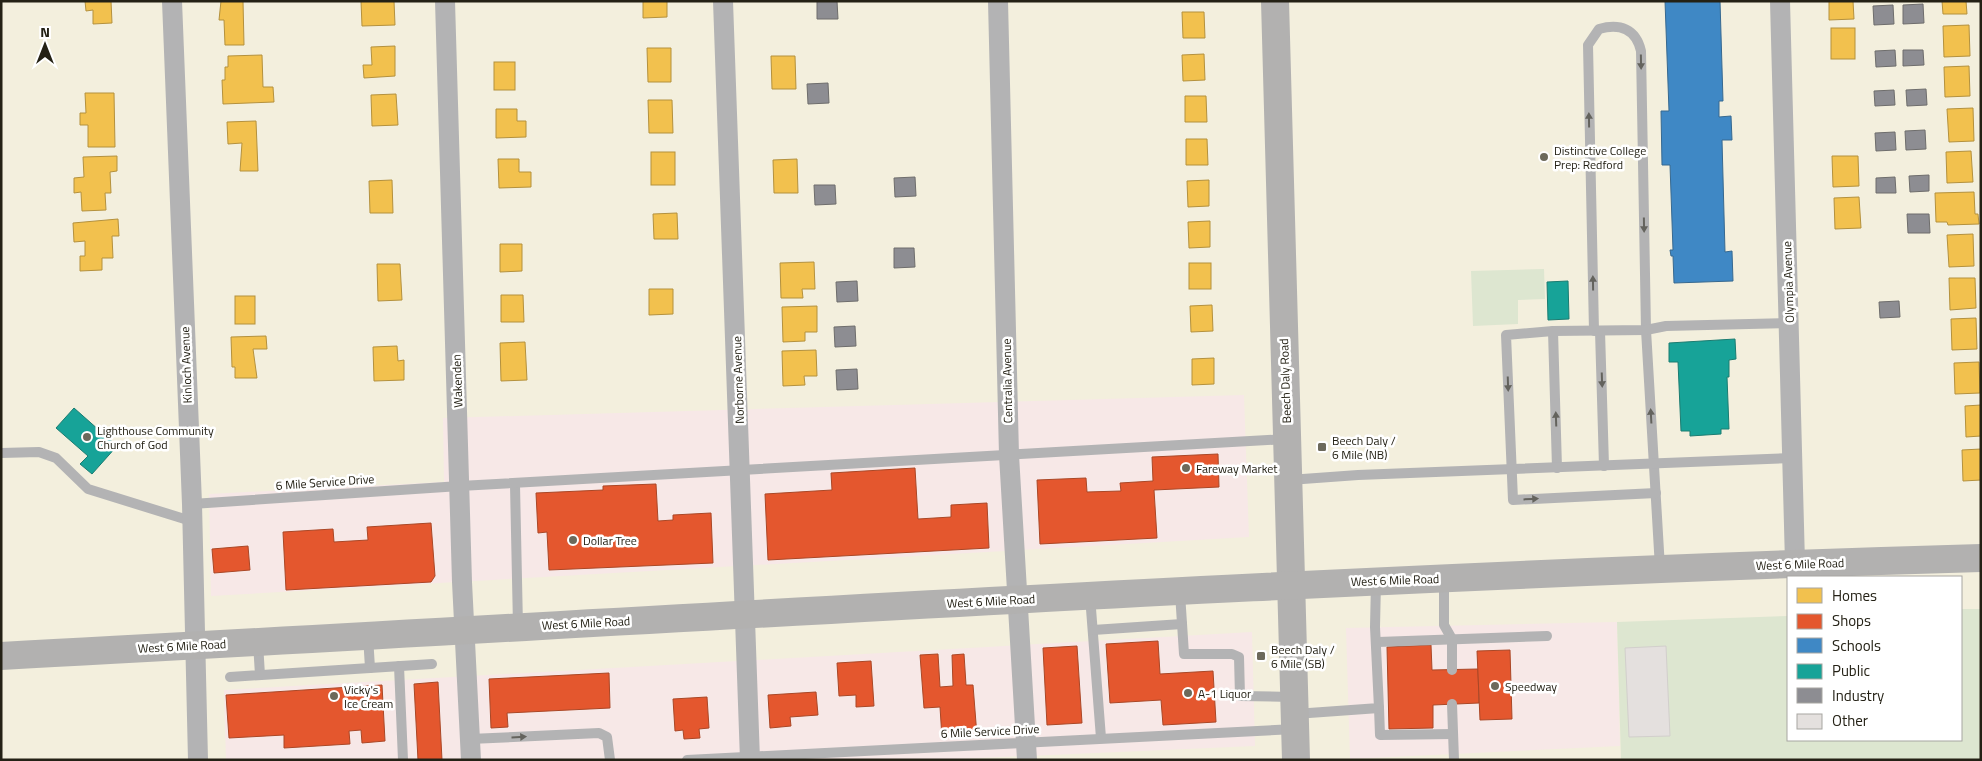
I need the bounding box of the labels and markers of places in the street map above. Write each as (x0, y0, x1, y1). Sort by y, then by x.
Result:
place label: Distinctive College Prep: Redford (1554, 141, 1646, 174)
marker: Distinctive College Prep: Redford (1538, 151, 1550, 163)
place label: Lighthouse Community Church of God (97, 421, 214, 454)
marker: Lighthouse Community Church of God (81, 431, 93, 443)
place label: Beech Daly / 6 Mile (NB) (1332, 431, 1396, 464)
marker: Beech Daly / 6 Mile (NB) (1316, 441, 1328, 453)
place label: Fareway Market (1196, 459, 1278, 478)
marker: Fareway Market (1180, 462, 1192, 474)
place label: Dollar Tree (583, 531, 637, 550)
marker: Dollar Tree (567, 534, 579, 546)
place label: Beech Daly / 6 Mile (SB) (1271, 640, 1335, 673)
marker: Beech Daly / 6 Mile (SB) (1255, 650, 1267, 662)
place label: Speedway (1505, 677, 1557, 696)
place label: Vicky's Ice Cream (344, 680, 393, 713)
marker: Speedway (1489, 680, 1501, 692)
place label: A-1 Liquor (1198, 684, 1251, 703)
marker: A-1 Liquor (1182, 687, 1194, 699)
marker: Vicky's Ice Cream (328, 690, 340, 702)

